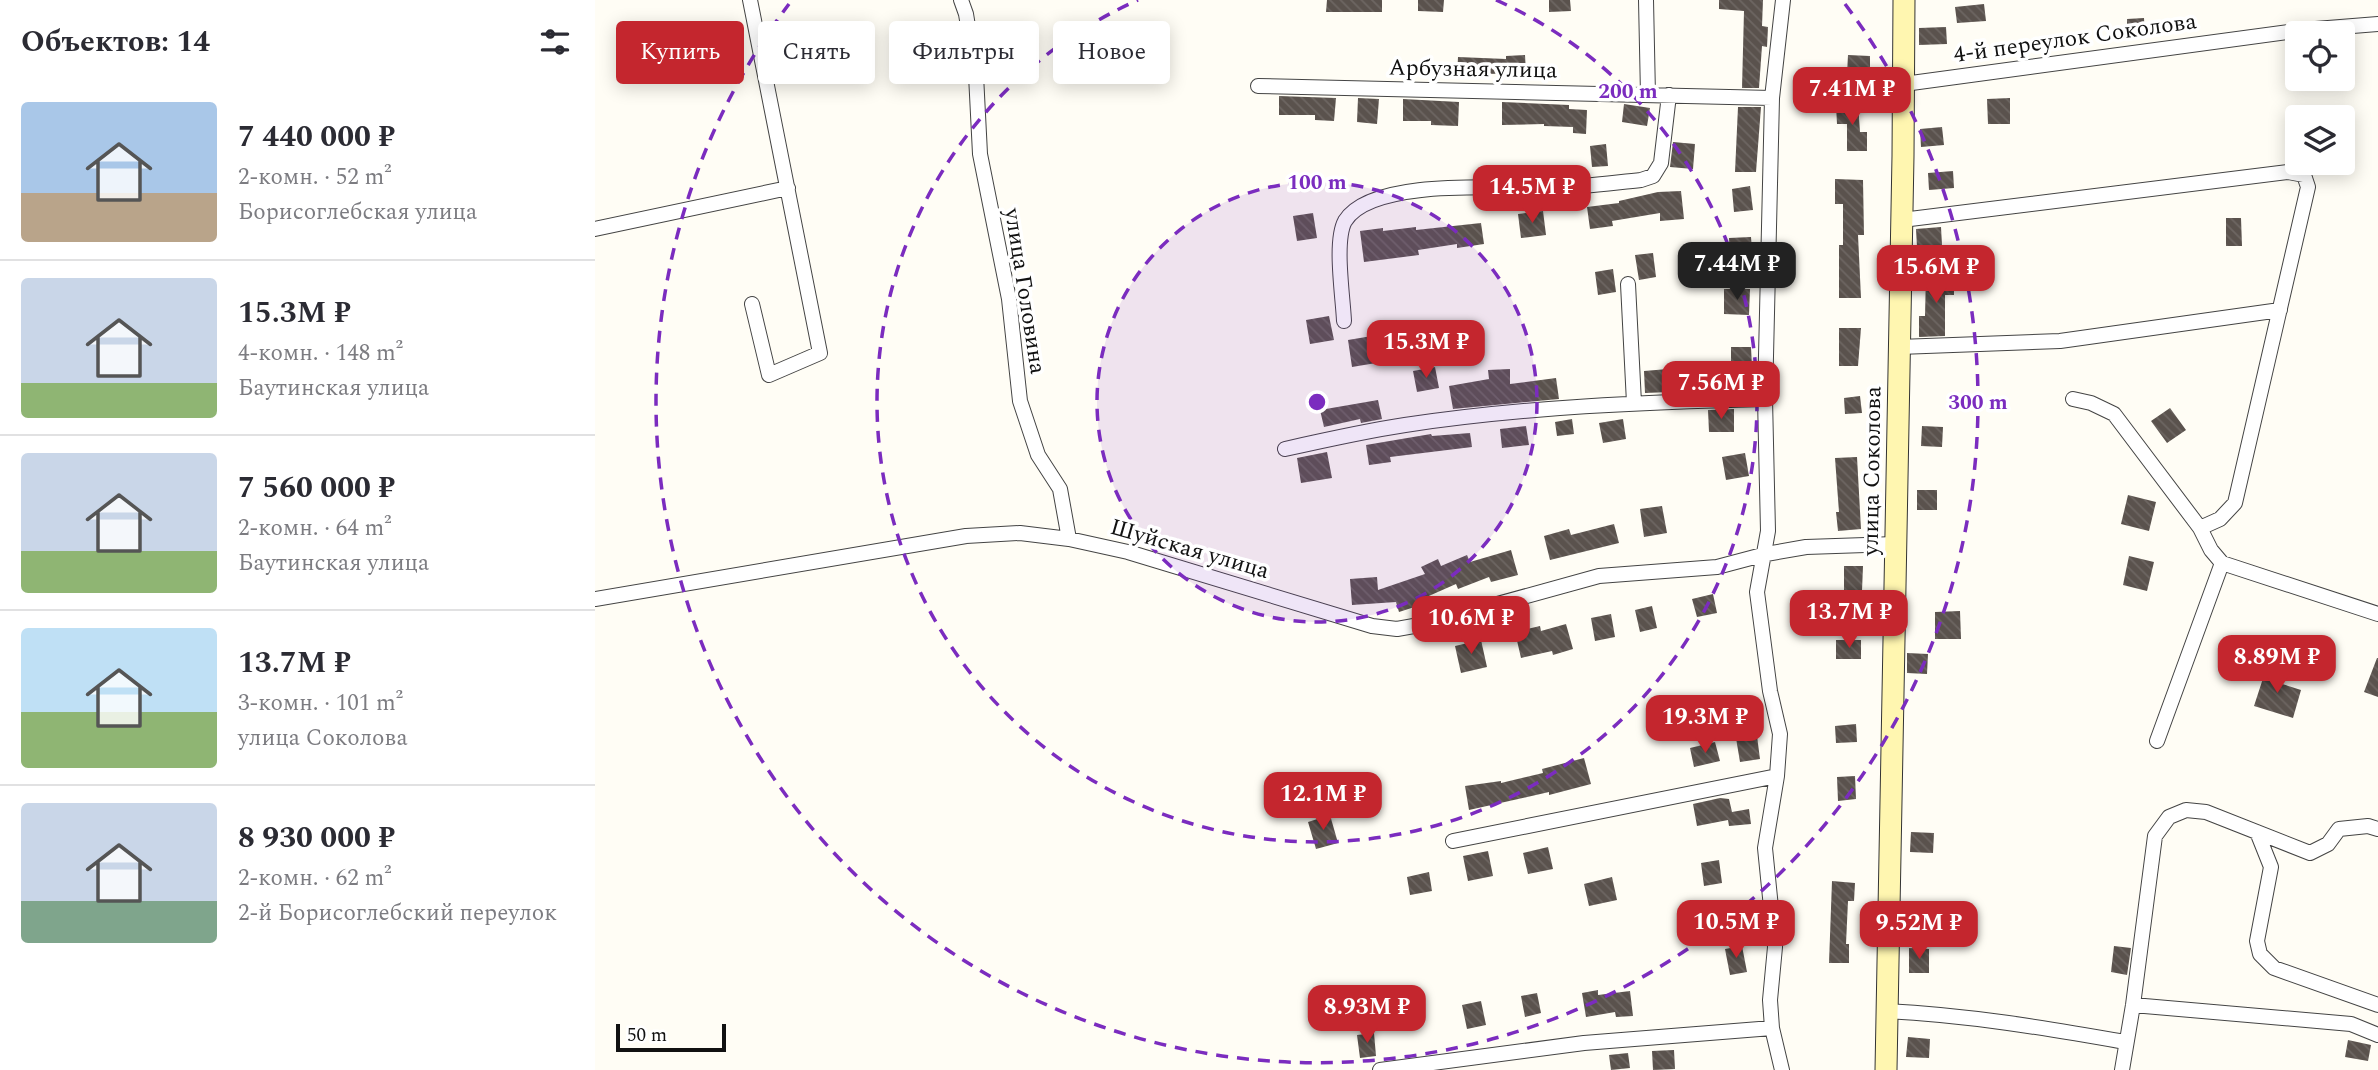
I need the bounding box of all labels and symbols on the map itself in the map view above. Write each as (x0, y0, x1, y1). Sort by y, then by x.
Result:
street label: 4-й переулок Соколова (1951, 4, 2199, 73)
street label: Арбузная улица (1388, 51, 1558, 88)
pin: 7.41M ₽ (1787, 68, 1917, 127)
text: 200 m (1598, 76, 1658, 108)
pin: 14.5M ₽ (1467, 166, 1597, 225)
text: 100 m (1287, 167, 1347, 199)
street label: улица Головина (994, 205, 1055, 377)
pin: 7.44M ₽ (1672, 243, 1802, 302)
pin: 15.6M ₽ (1871, 246, 2001, 305)
pin: 15.3M ₽ (1361, 320, 1491, 380)
pin: 7.56M ₽ (1656, 362, 1786, 421)
street label: улица Соколова (1854, 386, 1891, 557)
text: 300 m (1948, 387, 2008, 419)
centre of rings (1305, 390, 1329, 414)
street label: Шуйская улица (1106, 510, 1273, 589)
pin: 13.7M ₽ (1784, 590, 1914, 650)
pin: 10.6M ₽ (1406, 596, 1536, 656)
pin: 8.89M ₽ (2212, 636, 2342, 695)
pin: 19.3M ₽ (1640, 696, 1770, 755)
pin: 12.1M ₽ (1258, 772, 1388, 832)
pin: 10.5M ₽ (1671, 900, 1801, 960)
pin: 9.52M ₽ (1854, 902, 1984, 961)
pin: 8.93M ₽ (1302, 986, 1432, 1045)
scale bar (616, 1021, 726, 1053)

